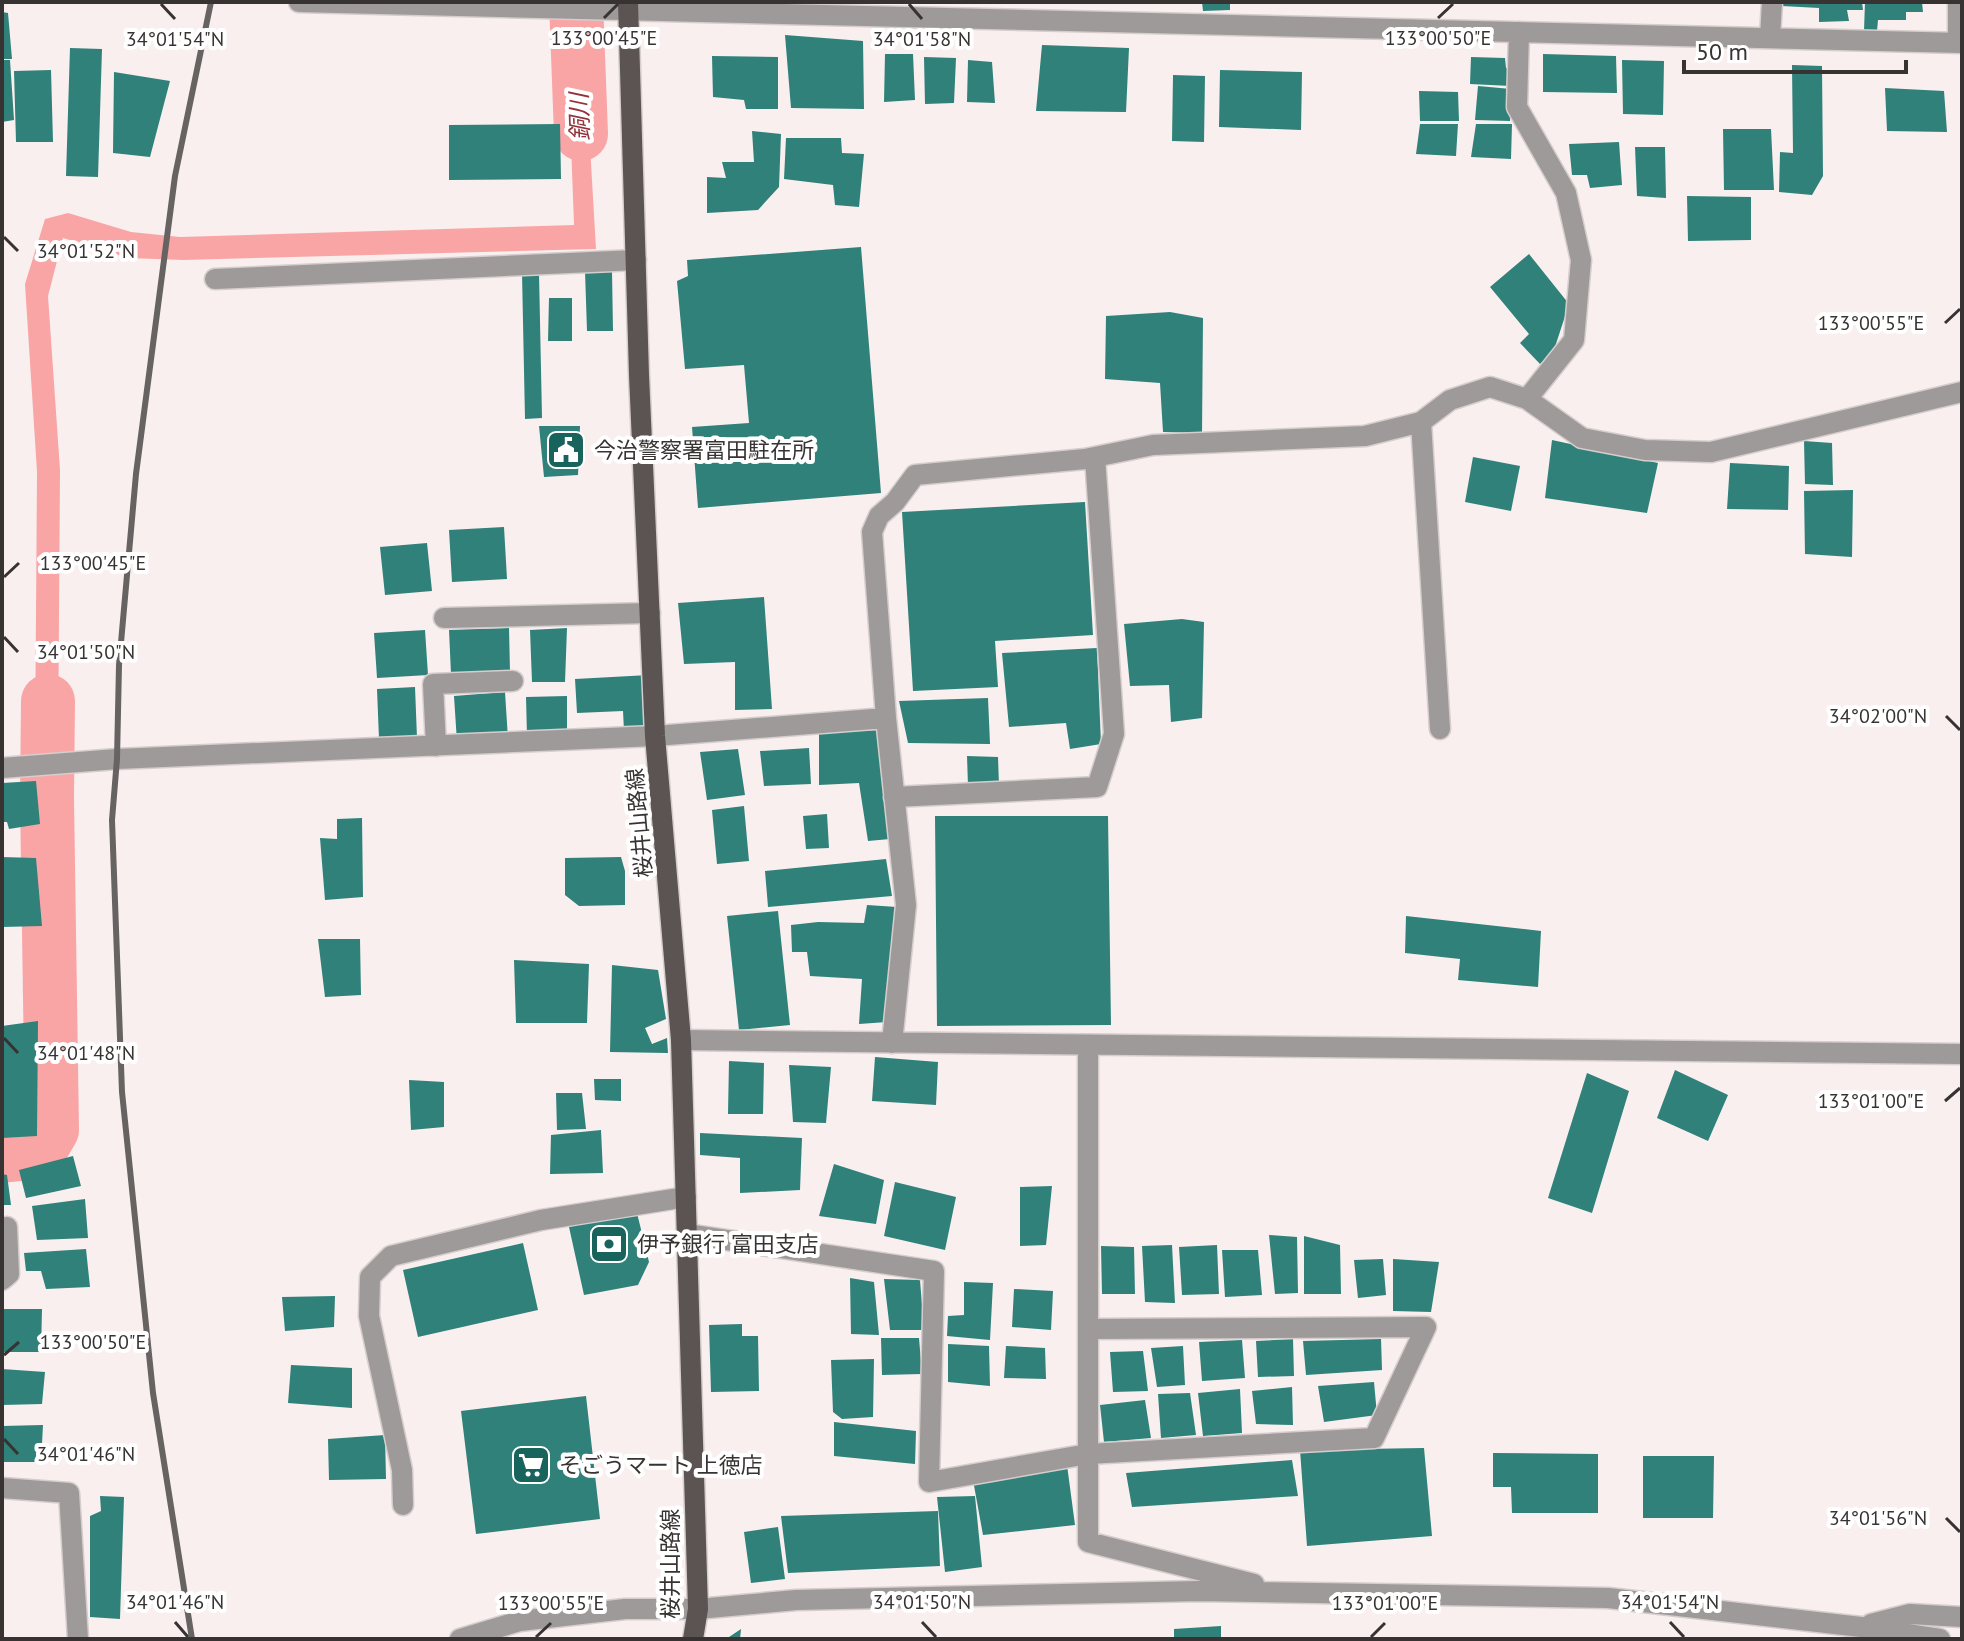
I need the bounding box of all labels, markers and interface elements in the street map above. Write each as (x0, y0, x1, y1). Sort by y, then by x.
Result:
scale bar (1684, 24, 1906, 74)
text: 133°00'45"E (551, 25, 657, 51)
text: 133°00'50"E (1385, 25, 1491, 51)
text: 34°01'54"N (126, 26, 224, 52)
text: 34°01'58"N (873, 26, 971, 52)
text: 50 m (1696, 36, 1748, 67)
water label: 銅川 (563, 89, 596, 142)
text: 34°01'52"N (37, 238, 135, 264)
text: 133°00'55"E (1818, 310, 1924, 336)
public building icon: 今治警察署富田駐在所 (545, 429, 587, 471)
place label: 今治警察署富田駐在所 (594, 436, 814, 464)
text: 133°00'45"E (40, 550, 146, 576)
text: 34°01'50"N (37, 639, 135, 665)
text: 34°02'00"N (1829, 703, 1927, 729)
street label: 桜井山路線 (620, 767, 658, 879)
text: 34°01'48"N (37, 1040, 135, 1066)
text: 133°01'00"E (1818, 1088, 1924, 1114)
bank icon: 伊予銀行 富田支店 (588, 1223, 630, 1265)
place label: 伊予銀行 富田支店 (637, 1230, 819, 1258)
text: 133°00'50"E (40, 1329, 146, 1355)
text: 34°01'46"N (37, 1441, 135, 1467)
supermarket icon: そごうマート 上徳店 (510, 1444, 552, 1486)
place label: そごうマート 上徳店 (559, 1451, 763, 1479)
text: 34°01'56"N (1829, 1505, 1927, 1531)
street label: 桜井山路線 (656, 1509, 684, 1619)
text: 34°01'46"N (126, 1589, 224, 1615)
text: 34°01'50"N (873, 1589, 971, 1615)
text: 34°01'54"N (1621, 1589, 1719, 1615)
text: 133°00'55"E (498, 1590, 604, 1616)
text: 133°01'00"E (1332, 1590, 1438, 1616)

